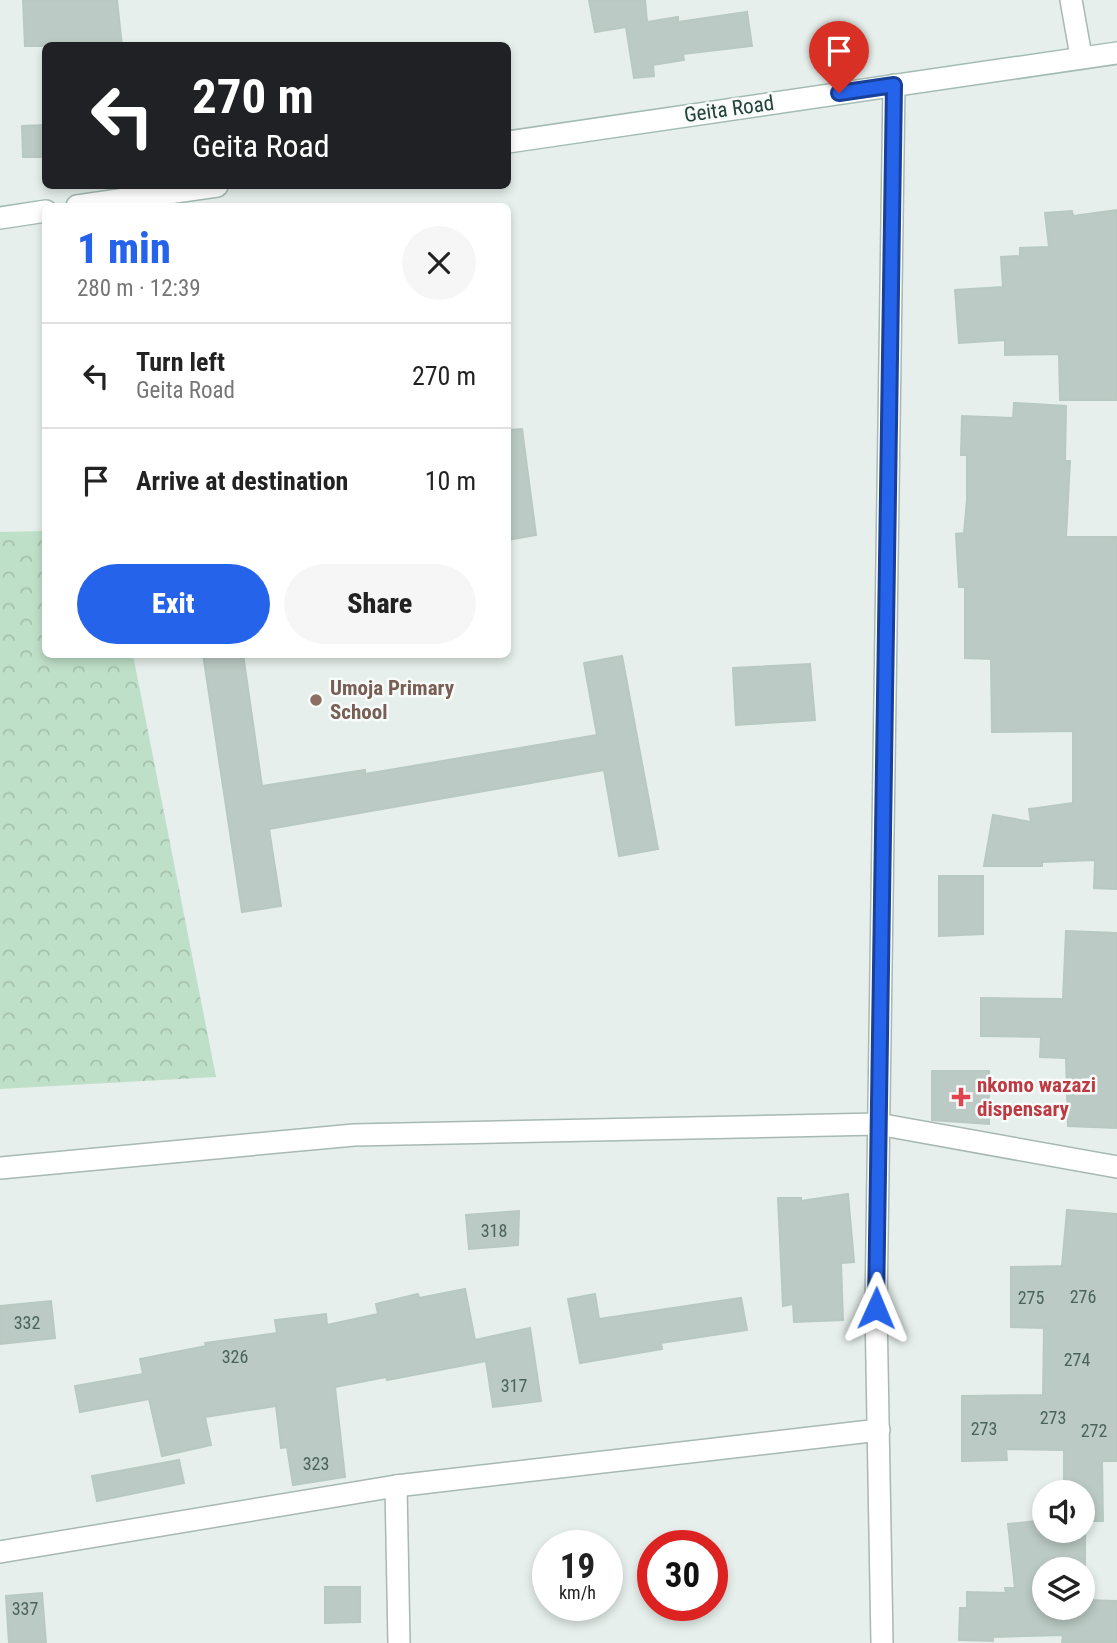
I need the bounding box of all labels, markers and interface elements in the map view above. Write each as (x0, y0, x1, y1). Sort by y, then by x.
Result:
pin (809, 21, 869, 93)
icon: arrive (820, 32, 858, 70)
text: 270 m (192, 68, 314, 125)
icon: left (77, 70, 168, 161)
street label: Geita Road (683, 91, 775, 127)
text: Geita Road (192, 127, 330, 165)
text: 1 min (77, 224, 171, 273)
button: close (402, 226, 476, 300)
text: 280 m · 12:39 (77, 275, 201, 302)
text: Turn left (136, 347, 225, 377)
icon: left (77, 357, 115, 395)
text: 270 m (412, 361, 476, 391)
text: Geita Road (136, 377, 235, 404)
icon: arrive (77, 462, 115, 500)
text: Arrive at destination (136, 466, 348, 496)
text: 10 m (425, 466, 476, 496)
button: Exit (77, 564, 270, 644)
button: Share (284, 564, 476, 644)
place label: Umoja Primary School (330, 676, 455, 724)
marker: Umoja Primary School (308, 692, 324, 708)
place label: nkomo wazazi dispensary (977, 1073, 1096, 1121)
marker: nkomo wazazi dispensary (951, 1087, 971, 1107)
house number: 318 (481, 1220, 507, 1241)
position arrow (839, 1271, 913, 1345)
house number: 276 (1070, 1286, 1096, 1307)
house number: 275 (1018, 1287, 1044, 1308)
house number: 332 (14, 1312, 40, 1333)
house number: 326 (222, 1346, 248, 1367)
house number: 274 (1064, 1349, 1090, 1370)
house number: 317 (501, 1375, 527, 1396)
house number: 273 (1040, 1407, 1066, 1428)
house number: 273 (971, 1418, 997, 1439)
house number: 272 (1081, 1420, 1107, 1441)
house number: 323 (303, 1453, 329, 1474)
map controls (1032, 1480, 1095, 1620)
button: sound (1032, 1480, 1095, 1543)
speed limit sign: 30 (637, 1530, 728, 1621)
text: 19 (560, 1546, 595, 1587)
button: layers (1032, 1557, 1095, 1620)
text: km/h (559, 1582, 596, 1603)
house number: 337 (12, 1598, 38, 1619)

